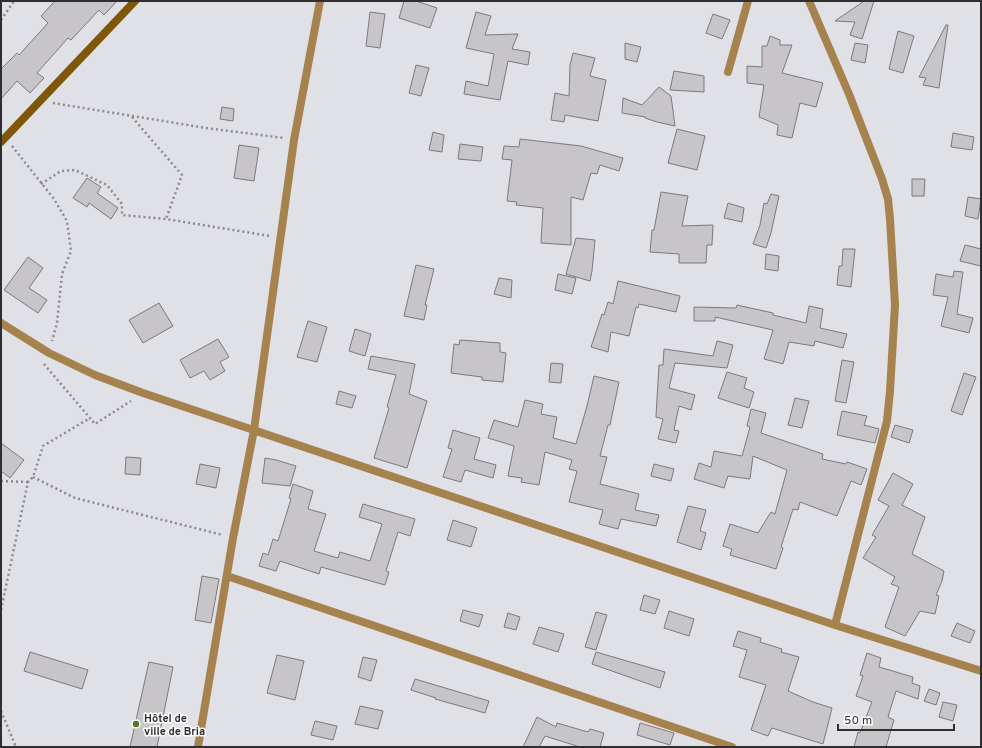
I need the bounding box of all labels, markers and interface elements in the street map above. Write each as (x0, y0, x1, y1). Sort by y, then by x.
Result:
scale bar (838, 706, 954, 732)
place label: Hôtel de ville de Bria (144, 712, 205, 739)
text: 50 m (844, 713, 872, 729)
marker: Hôtel de ville de Bria (131, 719, 141, 729)

